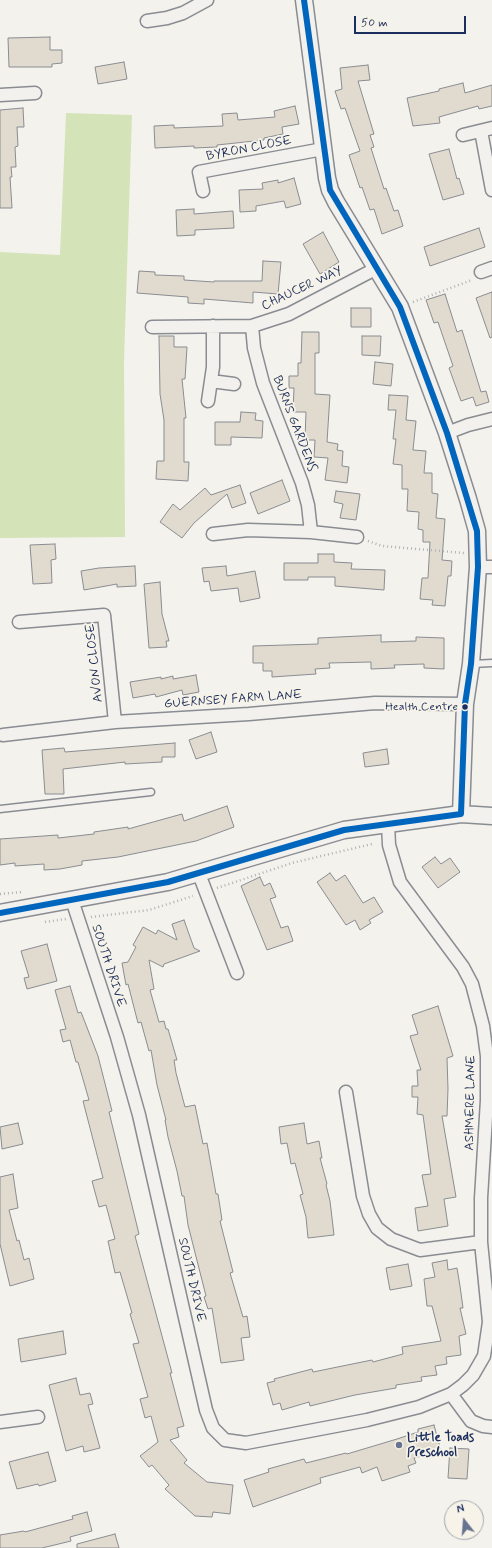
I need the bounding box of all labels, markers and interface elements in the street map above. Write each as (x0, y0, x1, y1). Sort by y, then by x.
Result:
scale bar (356, 8, 468, 34)
text: 50 m (361, 15, 388, 31)
street label: BYRON CLOSE (205, 133, 293, 165)
street label: CHAUCER WAY (259, 264, 345, 314)
street label: BURNS GARDENS (269, 374, 319, 474)
street label: AVON CLOSE (83, 623, 107, 703)
street label: GUERNSEY FARM LANE (164, 687, 302, 713)
place label: Health Centre (385, 700, 458, 714)
marker: Health Centre (460, 702, 470, 712)
street label: SOUTH DRIVE (87, 923, 129, 1009)
street label: ASHMERE LANE (462, 1055, 480, 1151)
street label: SOUTH DRIVE (174, 1236, 208, 1324)
place label: Little Toads Preschool (407, 1430, 474, 1461)
marker: Little Toads Preschool (394, 1440, 404, 1450)
north arrow (444, 1500, 484, 1540)
text: N (455, 1502, 466, 1517)

